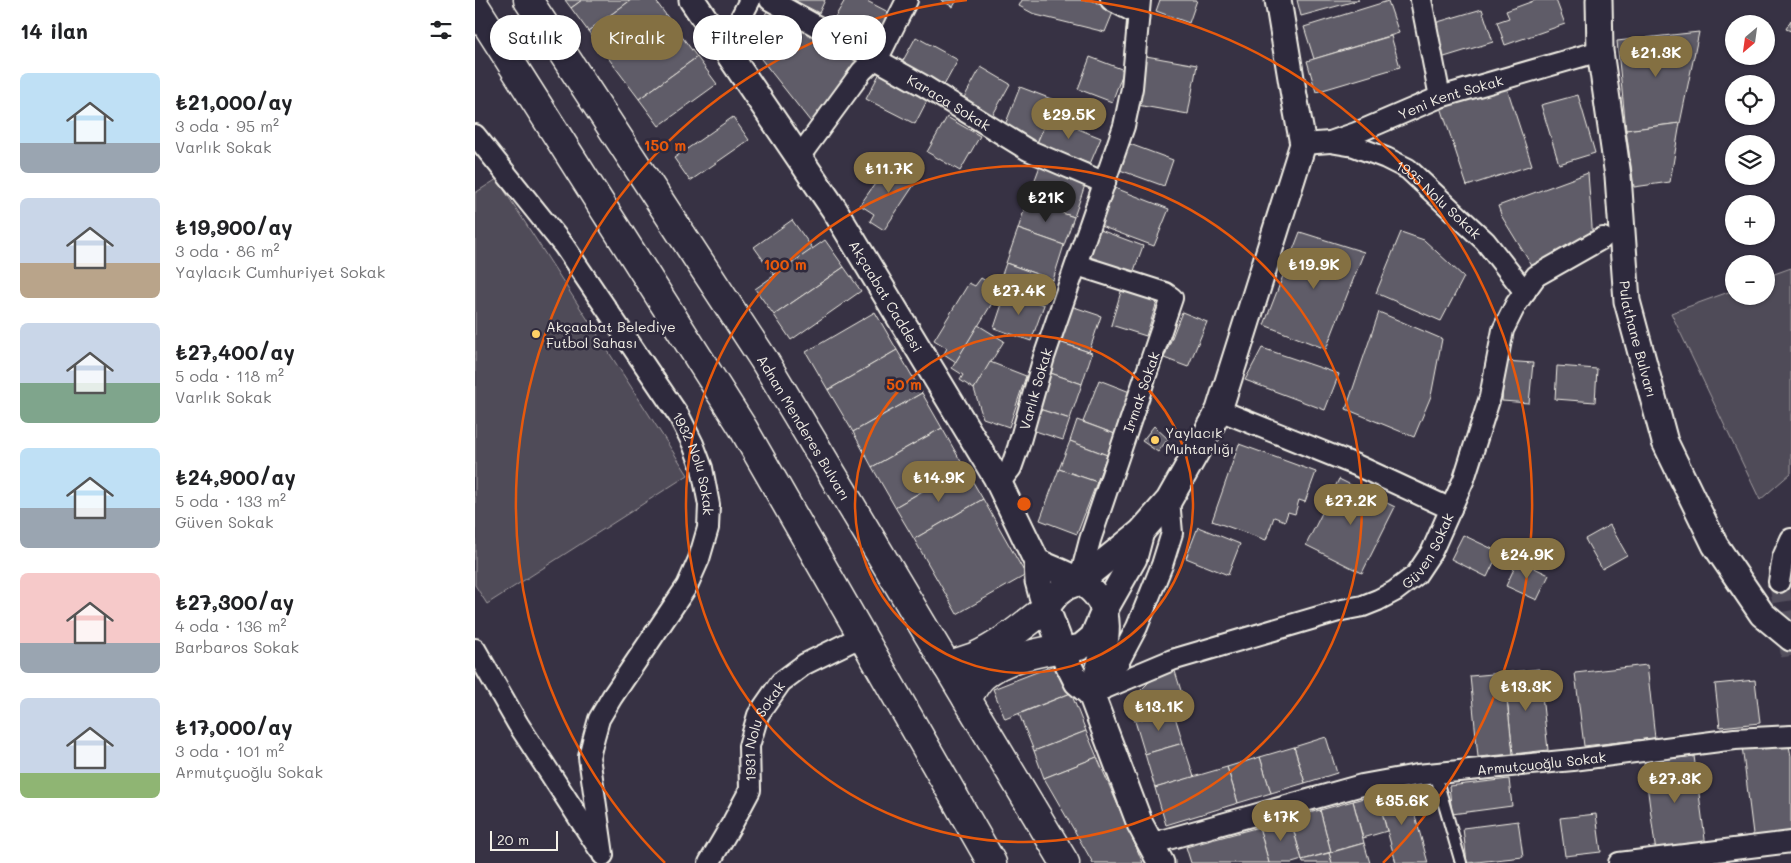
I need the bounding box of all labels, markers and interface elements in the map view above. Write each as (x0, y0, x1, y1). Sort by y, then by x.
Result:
chip: Satılık (490, 15, 581, 60)
chip: Kiralık (591, 15, 683, 60)
chip: Filtreler (693, 15, 802, 60)
chip: Yeni (812, 15, 886, 60)
north arrow (1725, 15, 1775, 65)
map controls (1725, 15, 1775, 305)
icon: filters (427, 16, 455, 44)
text: 14 ilan (20, 17, 88, 44)
pin: ₺21.3K (1615, 36, 1697, 78)
text: ₺21.3K (1630, 41, 1682, 62)
street label: Karaca Sokak (904, 69, 994, 134)
street label: Yeni Kent Sokak (1395, 70, 1505, 123)
button: locate (1725, 75, 1775, 125)
text: ₺21,000/ay (175, 88, 293, 115)
icon: home (60, 93, 120, 153)
pin: ₺29.5K (1028, 98, 1110, 140)
text: ₺29.5K (1042, 103, 1096, 124)
text: 3 oda · 95 m² (175, 115, 279, 136)
text: 150 m (644, 135, 686, 155)
button: layers (1725, 135, 1775, 185)
text: Varlık Sokak (175, 136, 271, 157)
pin: ₺11.7K (848, 152, 930, 194)
street label: 1935 Nolu Sokak (1393, 155, 1486, 243)
text: ₺11.7K (865, 157, 913, 178)
pin: ₺21K (1016, 180, 1076, 223)
text: ₺21K (1028, 186, 1064, 207)
button: + (1725, 195, 1775, 245)
text: ₺19,900/ay (175, 213, 293, 240)
icon: home (60, 218, 120, 278)
street label: Akçaabat Caddesi (845, 236, 928, 355)
text: 3 oda · 86 m² (175, 240, 280, 261)
pin: ₺19.9K (1273, 248, 1355, 290)
text: ₺19.9K (1288, 253, 1340, 274)
text: 100 m (763, 254, 807, 274)
button: − (1725, 255, 1775, 305)
text: Yaylacık Cumhuriyet Sokak (175, 261, 385, 282)
pin: ₺27.4K (978, 274, 1060, 316)
text: ₺27.4K (992, 279, 1046, 300)
street label: Pulathane Bulvarı (1616, 280, 1662, 399)
place label: Akçaabat Belediye Futbol Sahası (546, 317, 676, 352)
marker: Akçaabat Belediye Futbol Sahası (530, 328, 542, 340)
text: ₺27,400/ay (175, 338, 295, 365)
icon: home (60, 343, 120, 403)
street label: Varlık Sokak (1014, 345, 1056, 432)
street label: Irmak Sokak (1118, 349, 1164, 435)
street label: Adnan Menderes Bulvarı (753, 351, 855, 504)
text: 5 oda · 118 m² (175, 365, 284, 386)
text: 50 m (886, 374, 922, 394)
text: Varlık Sokak (175, 386, 271, 407)
street label: 1932 Nolu Sokak (669, 407, 719, 516)
place label: Yaylacık Muhtarlığı (1165, 423, 1234, 458)
marker: Yaylacık Muhtarlığı (1149, 434, 1161, 446)
pin: ₺14.9K (898, 460, 980, 503)
text: ₺24,900/ay (175, 463, 296, 490)
text: ₺14.9K (913, 466, 965, 487)
icon: home (60, 468, 120, 528)
pin: ₺27.2K (1310, 484, 1392, 526)
text: ₺27.2K (1325, 489, 1377, 510)
text: 5 oda · 133 m² (175, 490, 286, 511)
centre of rings (1015, 495, 1033, 513)
street label: Güven Sokak (1397, 510, 1457, 592)
text: Güven Sokak (175, 511, 273, 532)
pin: ₺24.9K (1486, 538, 1568, 580)
text: ₺24.9K (1500, 543, 1554, 564)
text: ₺27,300/ay (175, 588, 294, 615)
icon: home (60, 593, 120, 653)
text: 4 oda · 136 m² (175, 615, 286, 636)
text: Barbaros Sokak (175, 636, 299, 657)
pin: ₺13.3K (1485, 670, 1567, 712)
text: ₺13.3K (1500, 675, 1552, 696)
street label: 1931 Nolu Sokak (739, 677, 789, 782)
pin: ₺13.1K (1118, 690, 1200, 732)
text: ₺13.1K (1134, 695, 1184, 716)
text: ₺17,000/ay (175, 713, 293, 740)
icon: home (60, 718, 120, 778)
text: 3 oda · 101 m² (175, 740, 284, 761)
street label: Armutçuoğlu Sokak (1476, 746, 1607, 779)
text: Armutçuoğlu Sokak (175, 761, 323, 782)
pin: ₺27.3K (1634, 762, 1716, 804)
text: ₺27.3K (1649, 767, 1701, 788)
pin: ₺35.6K (1361, 784, 1443, 826)
text: ₺35.6K (1375, 789, 1429, 810)
pin: ₺17K (1251, 800, 1311, 842)
text: ₺17K (1263, 805, 1299, 826)
scale bar (490, 828, 557, 851)
text: 20 m (497, 830, 529, 849)

